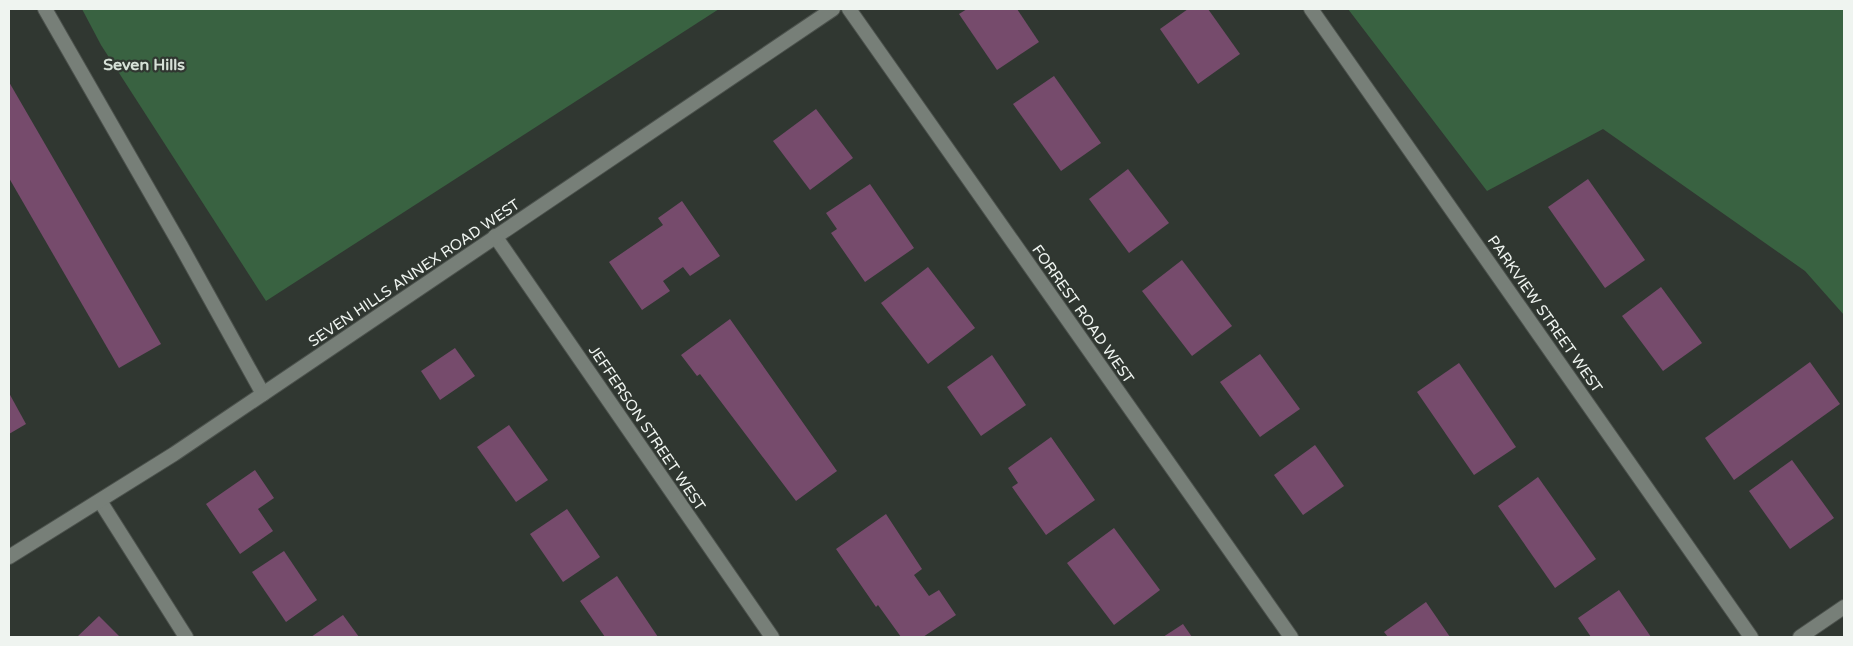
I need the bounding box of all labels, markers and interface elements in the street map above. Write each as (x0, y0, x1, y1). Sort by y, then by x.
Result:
district label: Seven Hills (103, 55, 185, 75)
street label: SEVEN HILLS ANNEX ROAD WEST (305, 195, 523, 351)
street label: PARKVIEW STREET WEST (1484, 232, 1606, 396)
street label: FORREST ROAD WEST (1028, 241, 1138, 387)
street label: JEFFERSON STREET WEST (585, 342, 709, 514)

